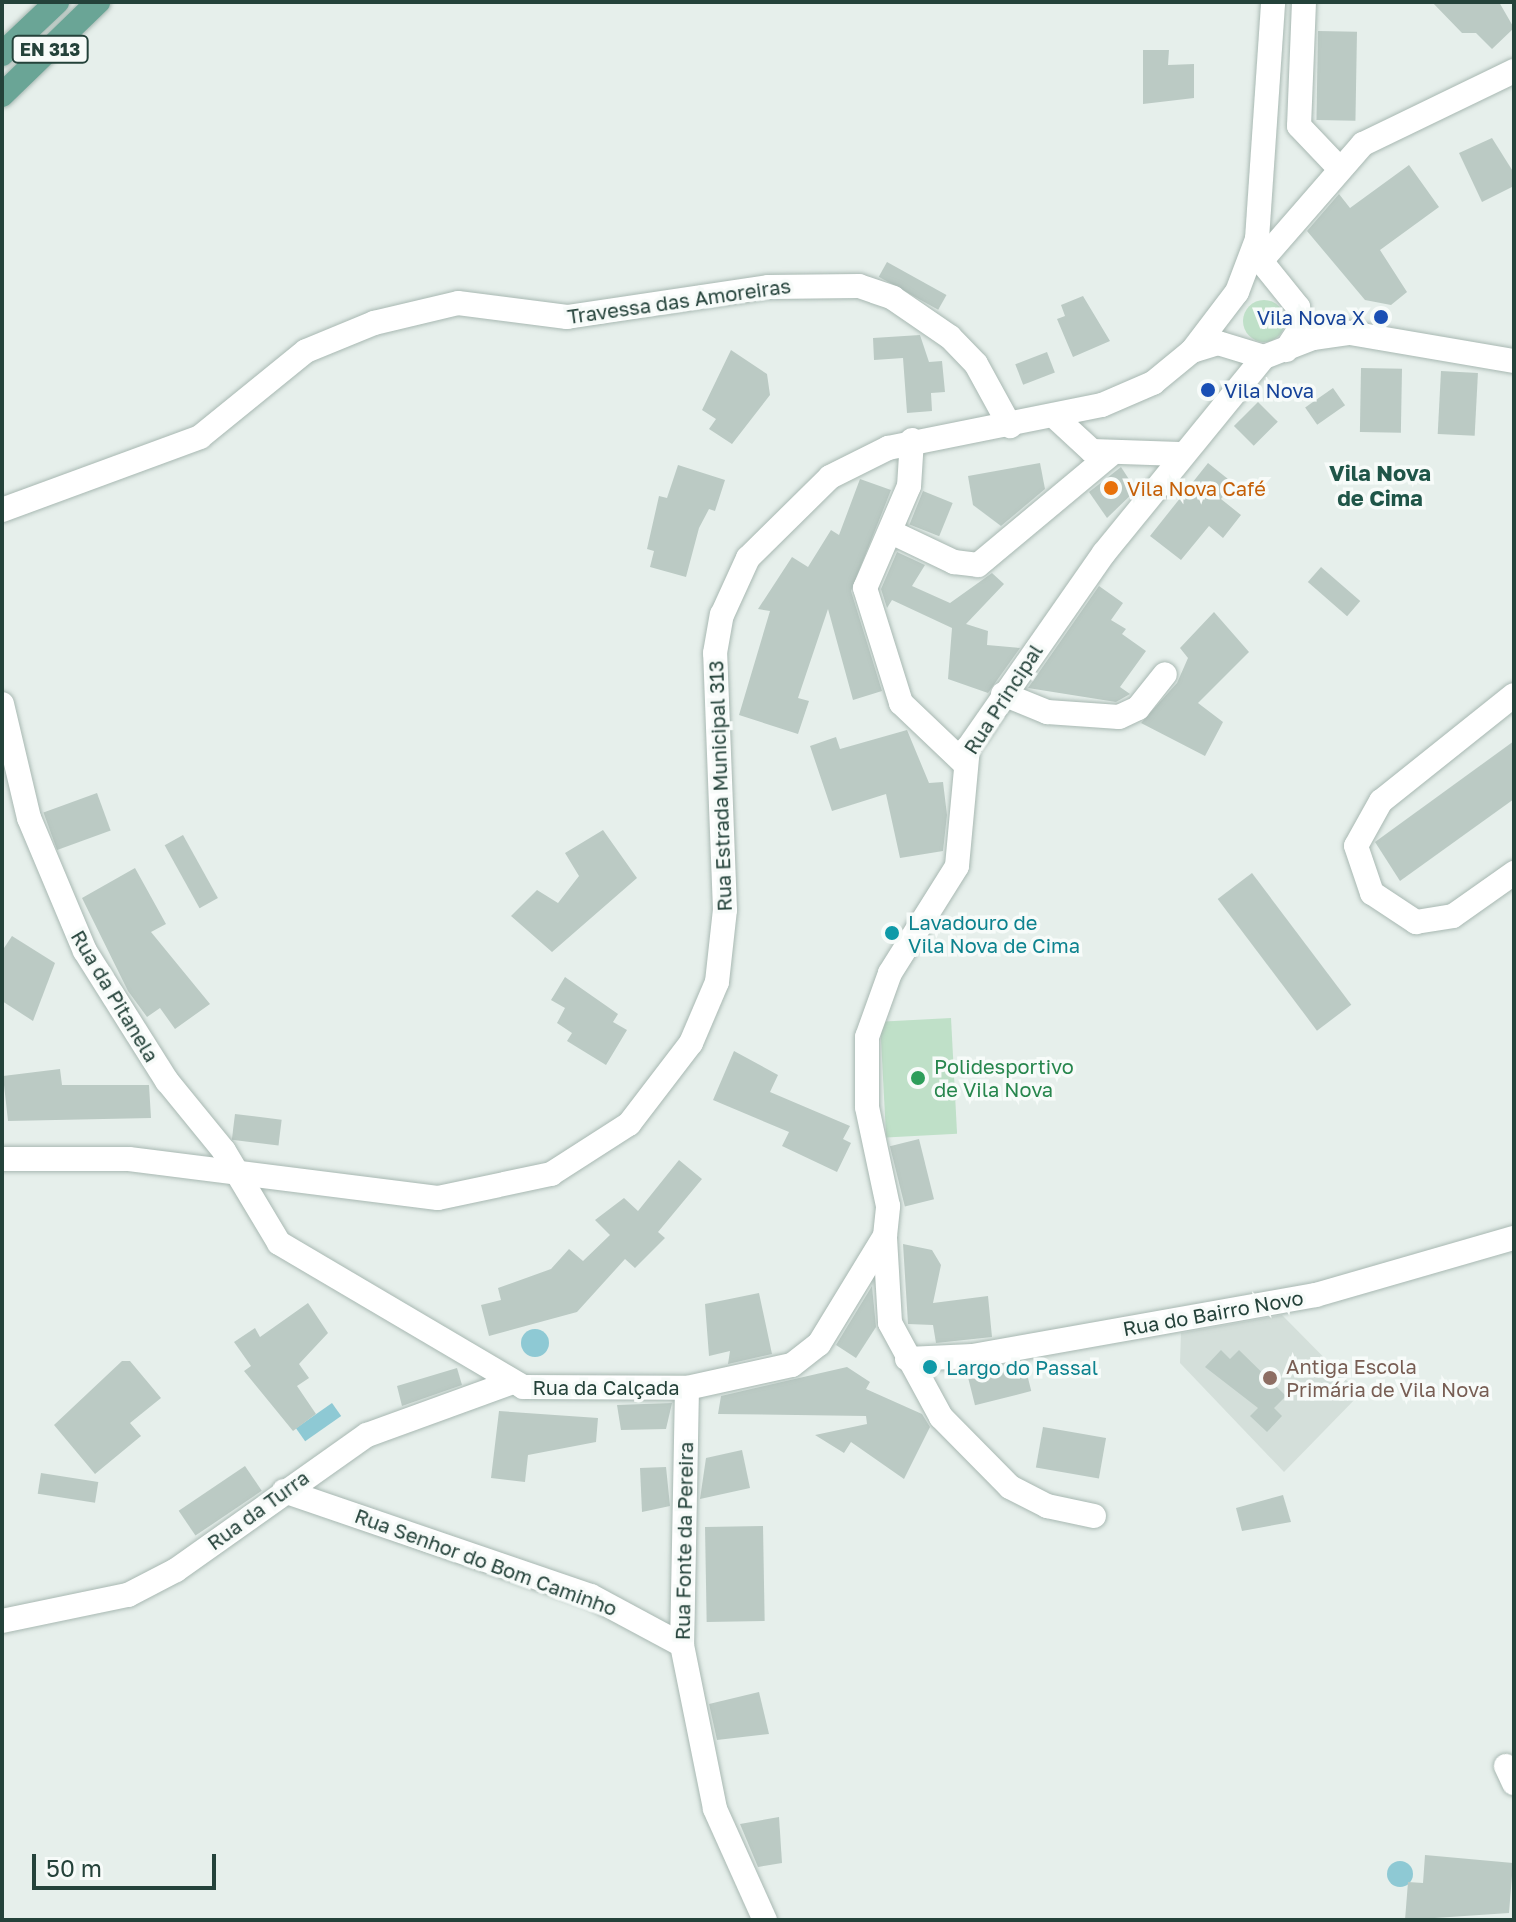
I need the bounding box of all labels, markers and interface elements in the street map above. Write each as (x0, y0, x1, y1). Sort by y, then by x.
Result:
road number: EN 313 (10, 35, 90, 63)
street label: Travessa das Amoreiras (566, 273, 792, 329)
place label: Vila Nova X (1257, 305, 1365, 329)
marker: Vila Nova X (1372, 308, 1390, 326)
place label: Vila Nova (1224, 378, 1314, 402)
marker: Vila Nova (1199, 381, 1217, 399)
district label: Vila Nova de Cima (1329, 459, 1431, 510)
place label: Vila Nova Café (1127, 476, 1266, 500)
marker: Vila Nova Café (1102, 479, 1120, 497)
street label: Rua Principal (959, 639, 1047, 759)
street label: Rua Estrada Municipal 313 (704, 660, 736, 912)
place label: Lavadouro de Vila Nova de Cima (908, 910, 1080, 957)
marker: Lavadouro de Vila Nova de Cima (883, 924, 901, 942)
street label: Rua da Pitanela (66, 926, 164, 1066)
place label: Polidesportivo de Vila Nova (934, 1054, 1074, 1101)
marker: Polidesportivo de Vila Nova (909, 1069, 927, 1087)
street label: Rua do Bairro Novo (1121, 1285, 1305, 1341)
place label: Antiga Escola Primária de Vila Nova (1286, 1354, 1490, 1401)
place label: Largo do Passal (946, 1355, 1098, 1379)
marker: Largo do Passal (921, 1358, 939, 1376)
marker: Antiga Escola Primária de Vila Nova (1261, 1369, 1279, 1387)
street label: Rua da Calçada (532, 1375, 680, 1399)
street label: Rua Fonte da Pereira (670, 1442, 698, 1640)
street label: Rua da Turra (203, 1465, 313, 1555)
street label: Rua Senhor do Bom Caminho (352, 1503, 620, 1621)
scale bar (36, 1838, 220, 1888)
text: 50 m (46, 1853, 102, 1882)

